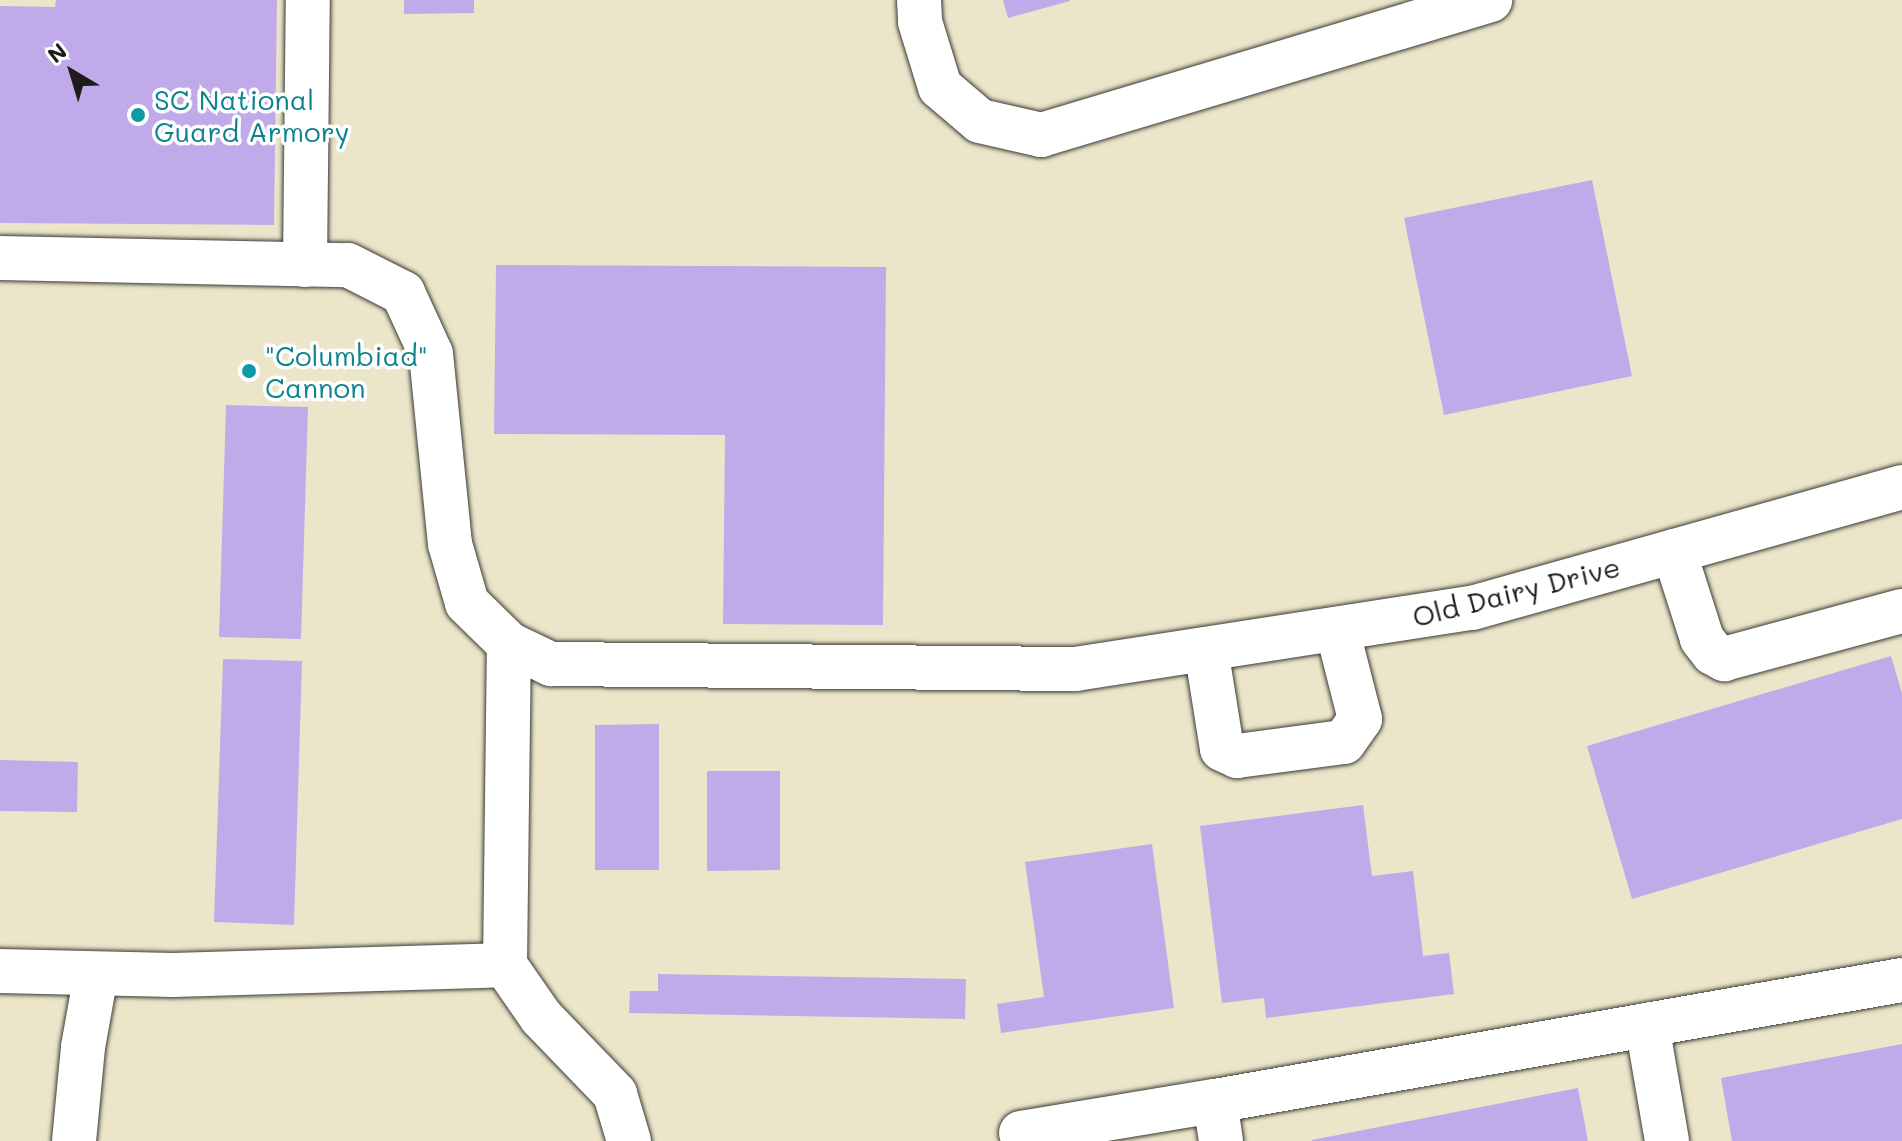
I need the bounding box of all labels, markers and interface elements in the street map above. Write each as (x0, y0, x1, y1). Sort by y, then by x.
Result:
north arrow (32, 32, 112, 112)
text: N (41, 36, 72, 69)
place label: SC National Guard Armory (154, 82, 349, 148)
marker: SC National Guard Armory (129, 106, 147, 124)
place label: "Columbiad" Cannon (265, 338, 428, 404)
marker: "Columbiad" Cannon (240, 362, 258, 380)
street label: Old Dairy Drive (1409, 549, 1623, 633)

